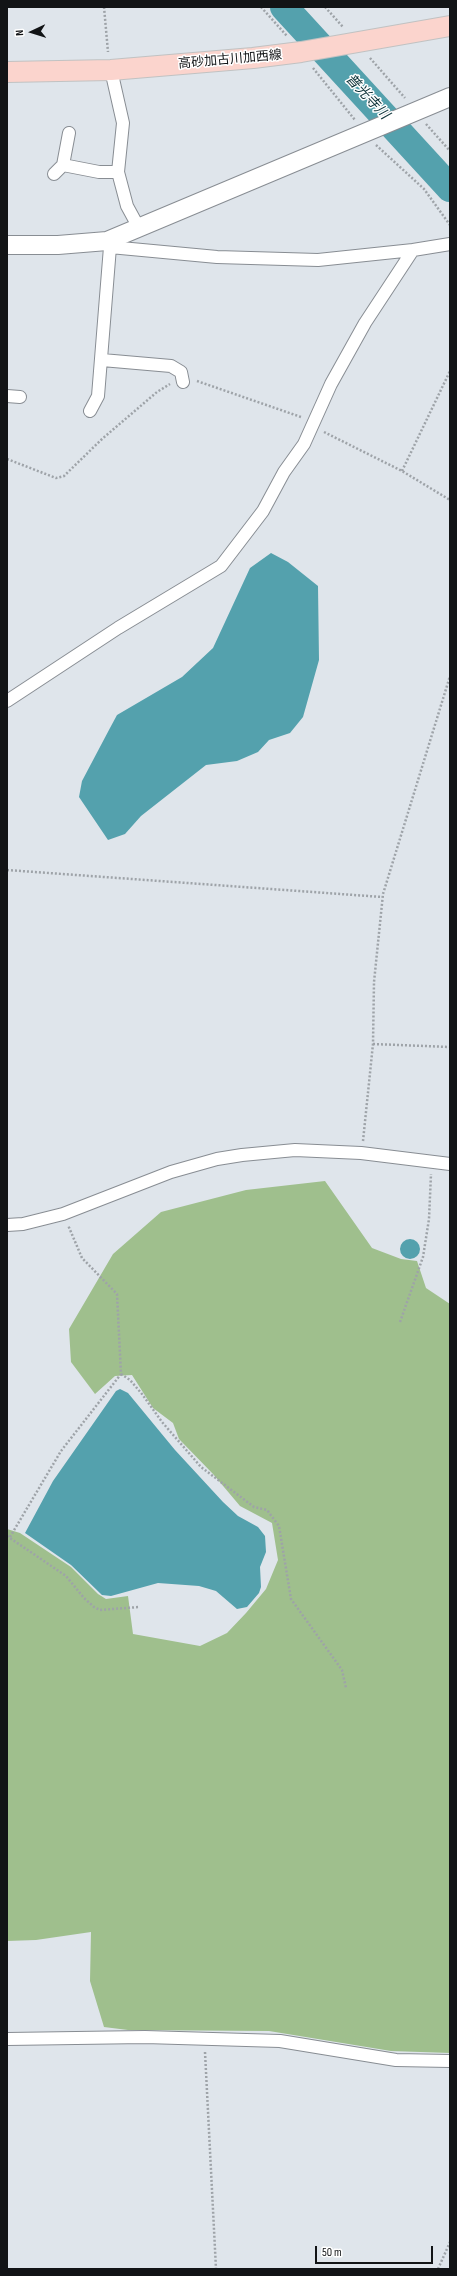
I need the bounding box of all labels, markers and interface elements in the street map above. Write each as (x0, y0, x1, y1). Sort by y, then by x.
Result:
north arrow (12, 12, 52, 52)
text: N (13, 29, 26, 36)
street label: 高砂加古川加西線 (178, 48, 282, 72)
water label: 普光寺川 (342, 71, 392, 123)
scale bar (317, 2238, 435, 2264)
text: 50 m (322, 2245, 342, 2260)

